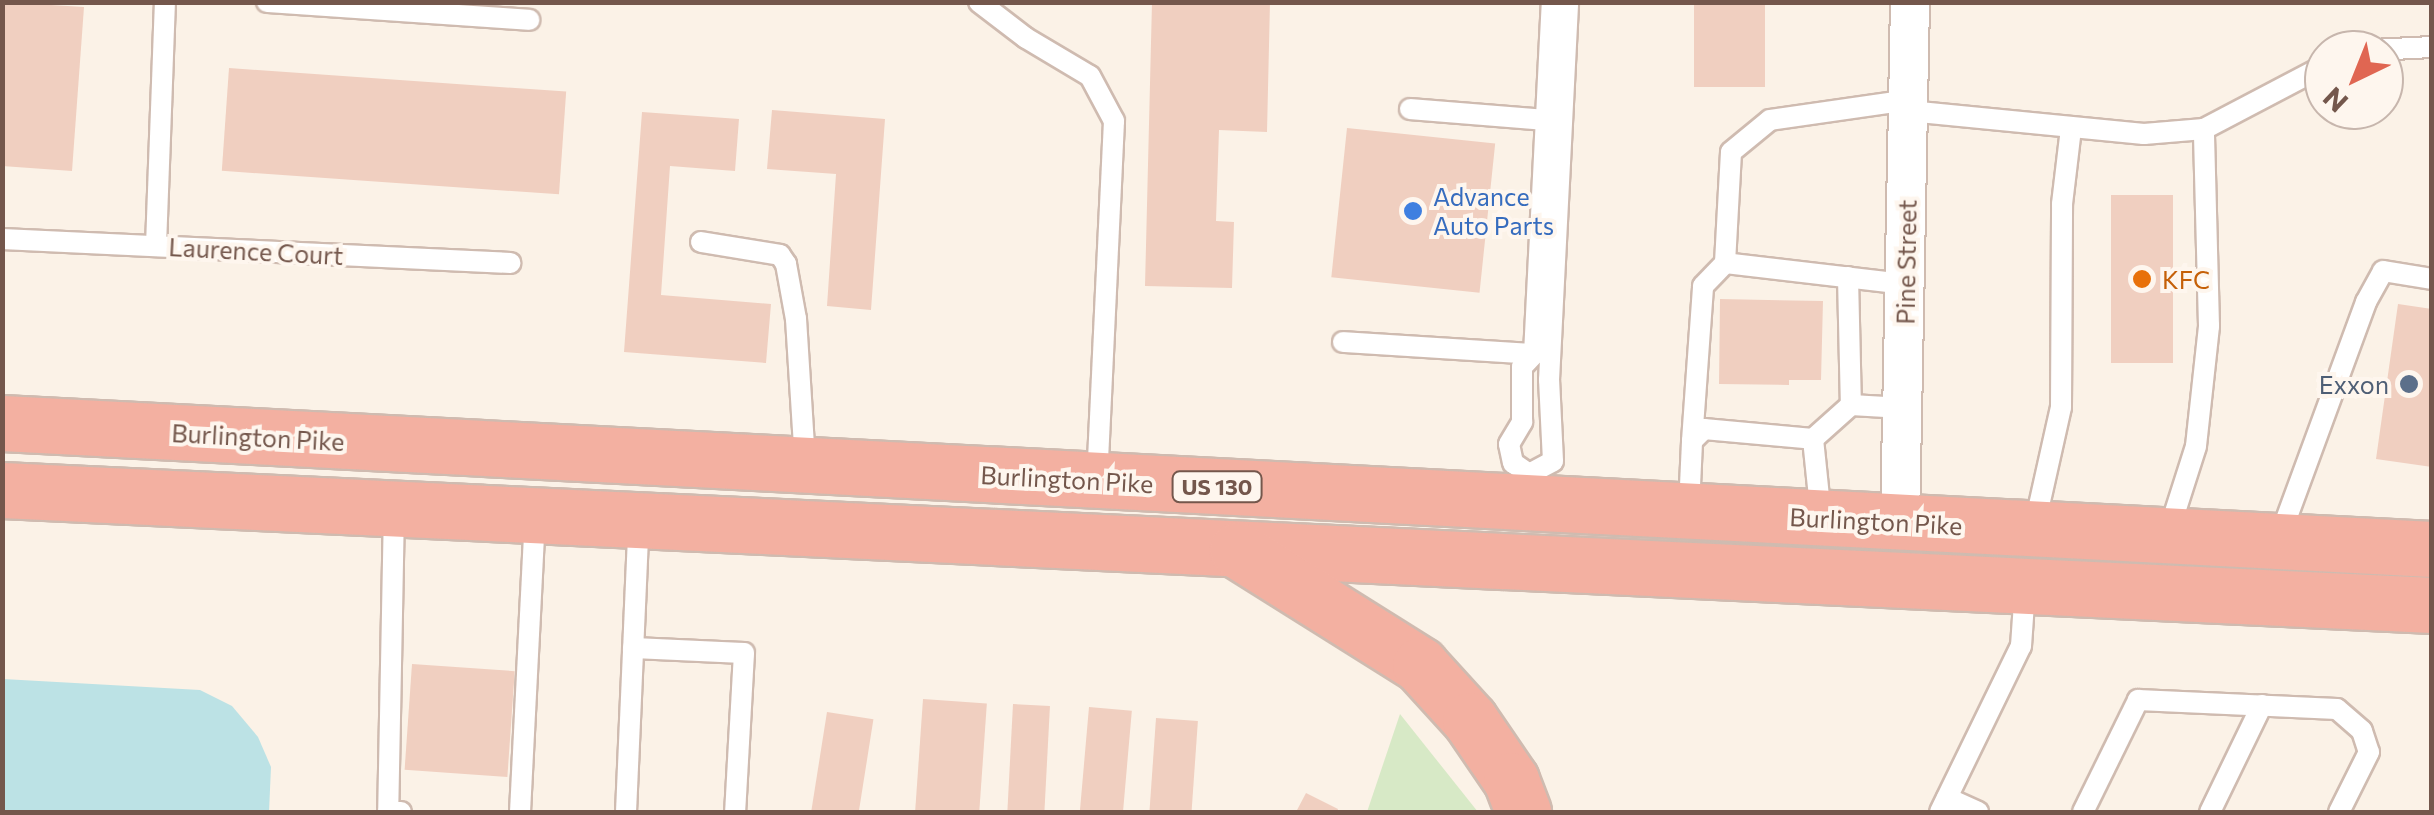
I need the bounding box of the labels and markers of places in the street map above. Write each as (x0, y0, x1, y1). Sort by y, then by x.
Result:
place label: Advance Auto Parts (1433, 182, 1554, 241)
marker: Advance Auto Parts (1402, 200, 1424, 222)
place label: KFC (2162, 264, 2210, 294)
marker: KFC (2131, 268, 2153, 290)
place label: Exxon (2319, 369, 2389, 399)
marker: Exxon (2398, 373, 2420, 395)

